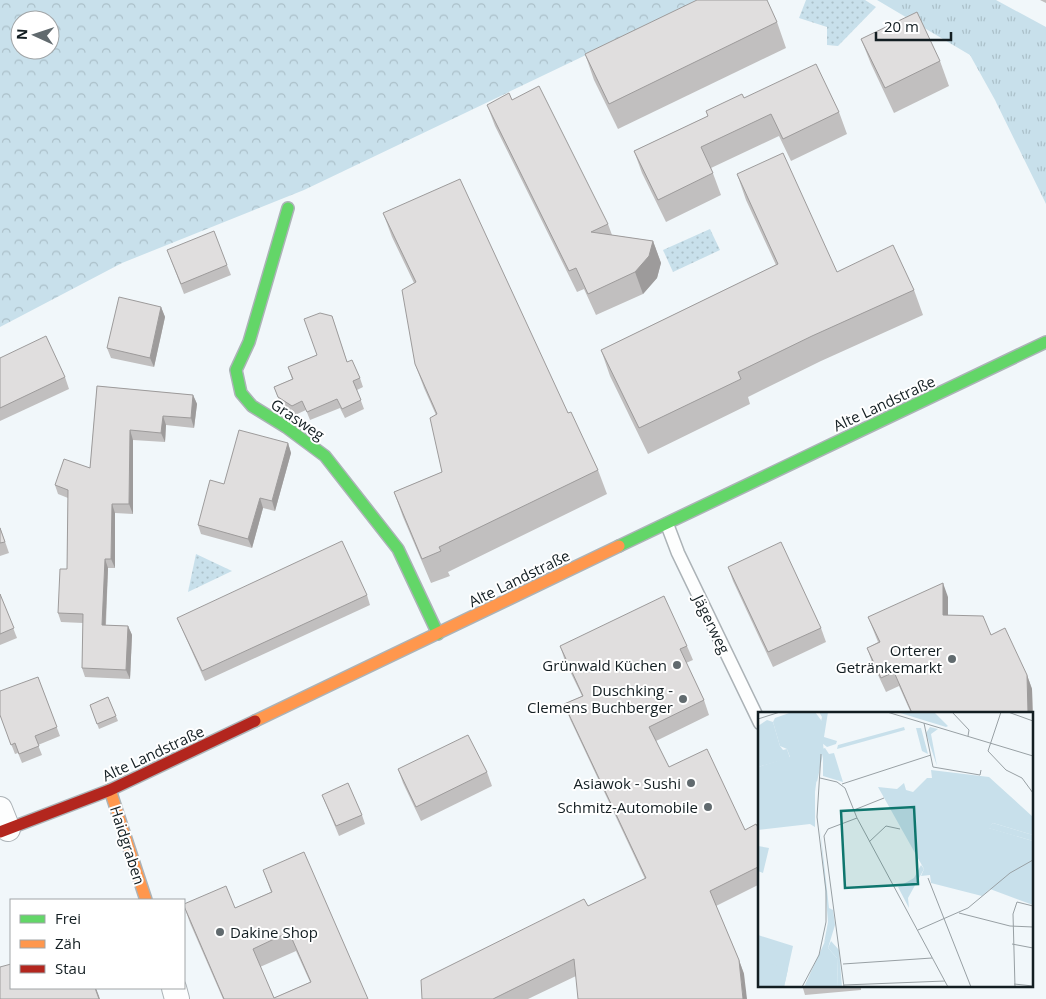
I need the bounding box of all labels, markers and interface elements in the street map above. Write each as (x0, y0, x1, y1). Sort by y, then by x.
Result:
north arrow (10, 10, 60, 60)
scale bar (876, 10, 951, 42)
text: 20 m (884, 16, 919, 36)
text: N (12, 28, 31, 40)
street label: Alte Landstraße (830, 371, 938, 435)
street label: Grasweg (267, 394, 329, 444)
street label: Alte Landstraße (465, 545, 573, 611)
street label: Jägerweg (688, 589, 735, 657)
place label: Orterer Getränkemarkt (836, 640, 942, 677)
marker: Orterer Getränkemarkt (946, 653, 958, 665)
place label: Grünwald Küchen (542, 655, 667, 675)
marker: Grünwald Küchen (671, 659, 683, 671)
place label: Duschking - Clemens Buchberger (527, 680, 673, 717)
marker: Duschking - Clemens Buchberger (677, 693, 689, 705)
inset map (758, 712, 1034, 986)
street label: Alte Landstraße (99, 721, 207, 785)
place label: Asiawok - Sushi (574, 773, 681, 793)
marker: Asiawok - Sushi (685, 777, 697, 789)
place label: Schmitz-Automobile (557, 797, 698, 817)
marker: Schmitz-Automobile (702, 801, 714, 813)
street label: Haidgraben (106, 803, 150, 887)
legend (10, 899, 185, 989)
text: Frei (55, 908, 81, 928)
place label: Dakine Shop (230, 922, 318, 942)
marker: Dakine Shop (214, 926, 226, 938)
text: Zäh (55, 933, 81, 953)
text: Stau (55, 958, 86, 978)

